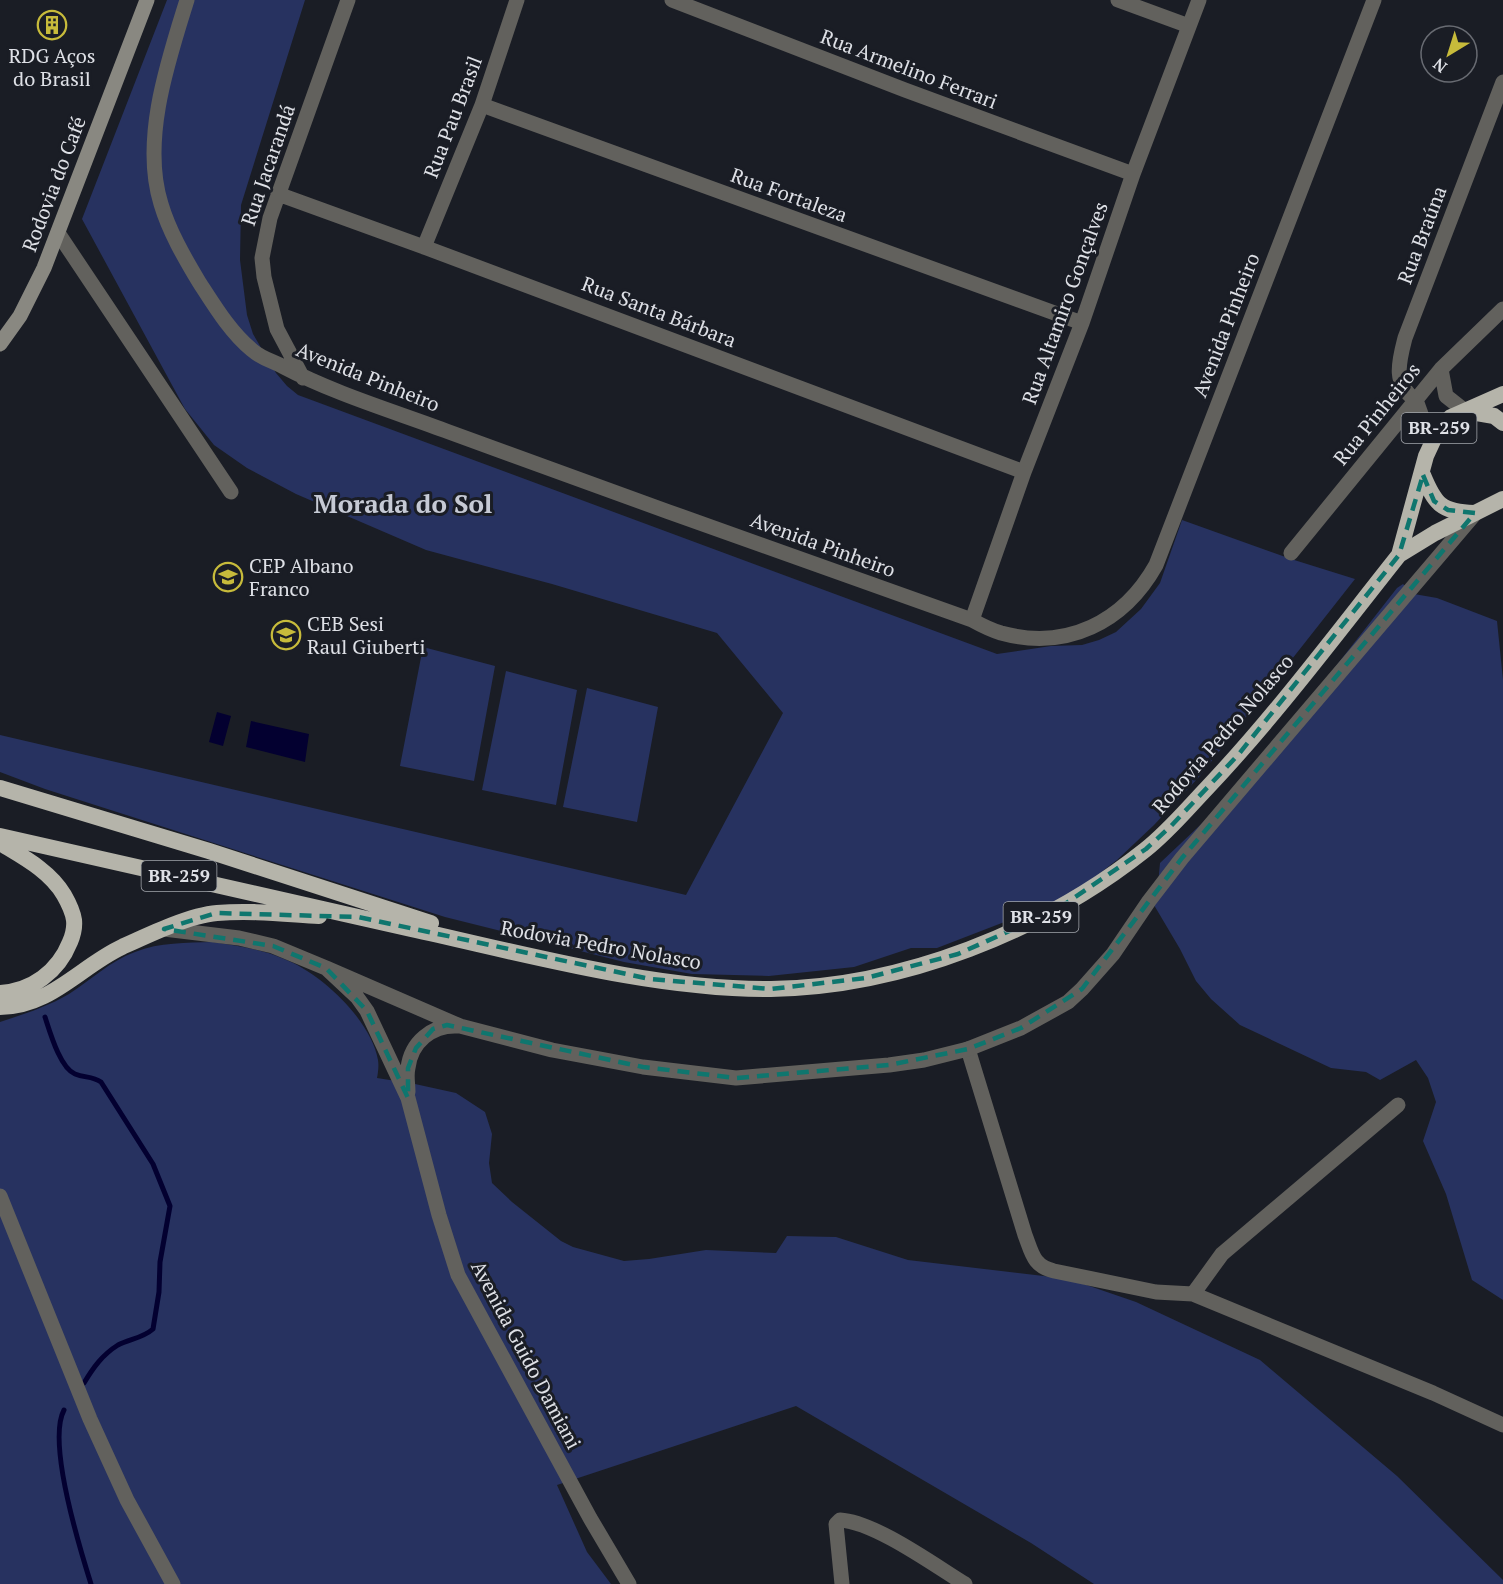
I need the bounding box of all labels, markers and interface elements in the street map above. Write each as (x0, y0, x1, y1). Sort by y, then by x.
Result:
building icon: RDG Aços do Brasil (36, 9, 68, 41)
street label: Rua Armelino Ferrari (817, 22, 1001, 115)
north arrow (1419, 24, 1479, 84)
place label: RDG Aços do Brasil (9, 42, 95, 92)
street label: Rua Pau Brasil (417, 52, 488, 182)
text: N (1428, 53, 1451, 78)
street label: Rua Jacarandá (234, 101, 301, 229)
street label: Rodovia do Café (15, 112, 92, 255)
street label: Rua Fortaleza (727, 161, 851, 228)
street label: Rua Braúna (1391, 182, 1453, 288)
street label: Rua Altamiro Gonçalves (1015, 198, 1114, 408)
street label: Avenida Pinheiro (1186, 249, 1265, 401)
street label: Rua Santa Bárbara (578, 270, 740, 353)
street label: Avenida Pinheiro (292, 335, 444, 418)
street label: Rua Pinheiros (1327, 357, 1426, 470)
road number: BR-259 (1402, 413, 1476, 443)
district label: Morada do Sol (313, 486, 493, 520)
street label: Avenida Pinheiro (747, 506, 899, 583)
place label: CEP Albano Franco (249, 552, 354, 602)
school or university icon: CEP Albano Franco (212, 561, 244, 593)
place label: CEB Sesi Raul Giuberti (307, 610, 426, 660)
school or university icon: CEB Sesi Raul Giuberti (270, 619, 302, 651)
street label: Rodovia Pedro Nolasco (1146, 648, 1299, 819)
road number: BR-259 (142, 861, 216, 891)
road number: BR-259 (1004, 902, 1078, 932)
street label: Rodovia Pedro Nolasco (499, 914, 703, 975)
street label: Avenida Guido Damiani (465, 1256, 588, 1454)

